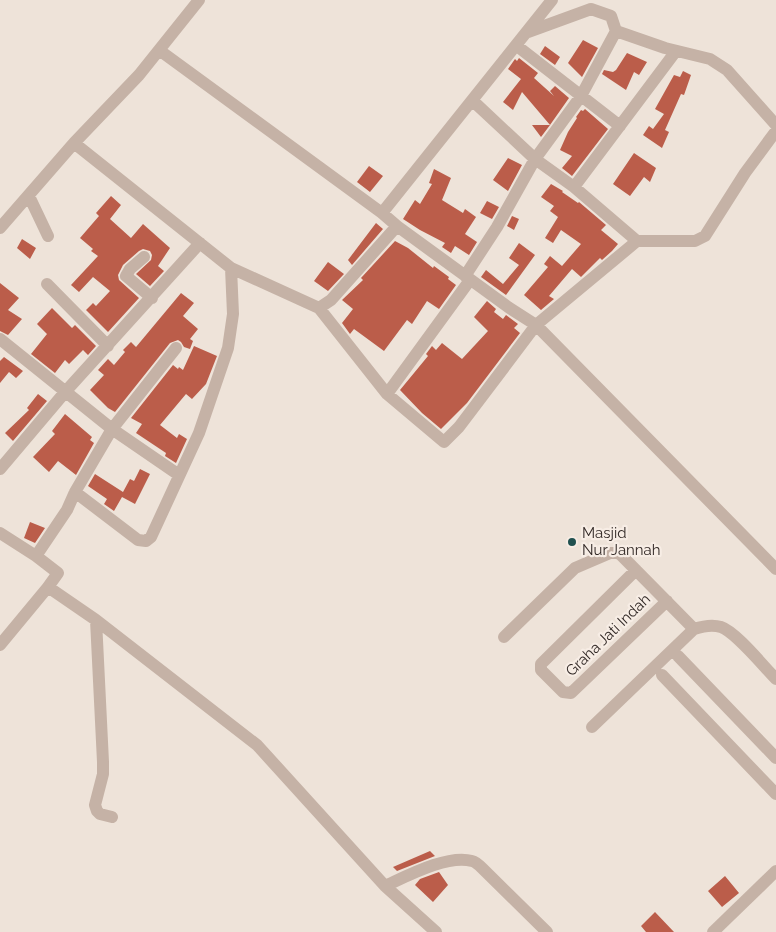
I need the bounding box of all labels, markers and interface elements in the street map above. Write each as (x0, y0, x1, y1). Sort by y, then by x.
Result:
place label: Masjid Nur Jannah (582, 524, 661, 559)
marker: Masjid Nur Jannah (566, 536, 578, 548)
street label: Graha Jati Indah (562, 590, 654, 680)

